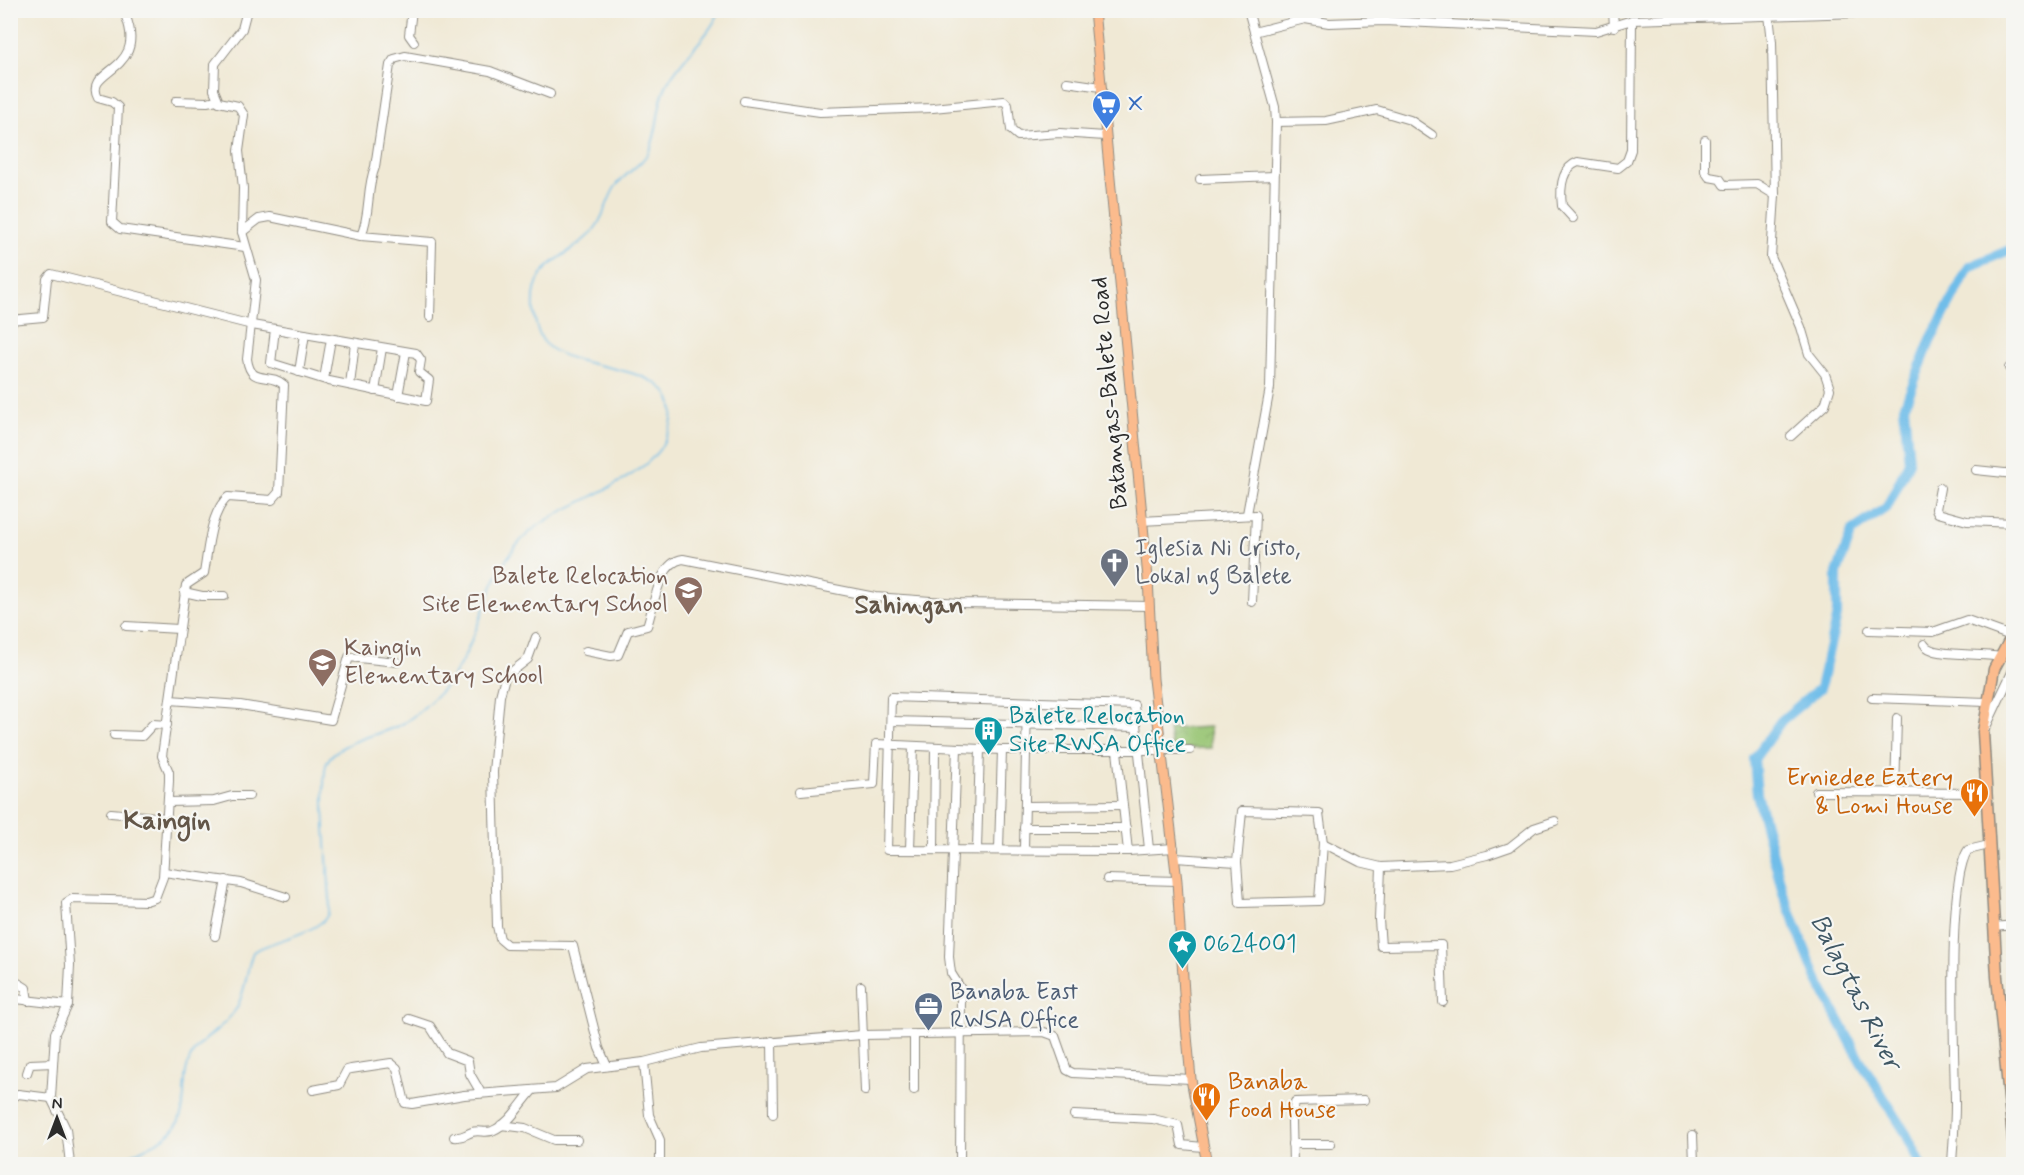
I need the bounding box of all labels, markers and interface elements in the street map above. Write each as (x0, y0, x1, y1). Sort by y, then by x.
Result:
supermarket icon: X (1091, 88, 1123, 130)
place label: X (1128, 89, 1143, 120)
street label: Batangas-Balete Road (1084, 275, 1136, 511)
place label: Iglesia Ni Cristo, Lokal ng Balete (1135, 533, 1300, 595)
church icon: Iglesia Ni Cristo, Lokal ng Balete (1098, 546, 1130, 588)
place label: Balete Relocation Site Elementary School (422, 561, 668, 620)
school or university icon: Balete Relocation Site Elementary School (673, 574, 705, 616)
district label: Sahingan (854, 589, 964, 624)
place label: Kaingin Elementary School (344, 633, 543, 692)
school or university icon: Kaingin Elementary School (307, 646, 339, 688)
place label: Balete Relocation Site RWSA Office (1009, 701, 1186, 760)
building icon: Balete Relocation Site RWSA Office (972, 714, 1004, 756)
place label: Erniedee Eatery & Lomi House (1786, 763, 1953, 822)
restaurant icon: Erniedee Eatery & Lomi House (1958, 776, 1990, 818)
district label: Kaingin (123, 804, 211, 842)
water label: Balagtas River (1800, 909, 1910, 1079)
place icon: 0624001 (1166, 928, 1198, 970)
place label: 0624001 (1203, 929, 1297, 960)
place label: Banaba East RWSA Office (950, 977, 1079, 1036)
office icon: Banaba East RWSA Office (913, 990, 945, 1032)
place label: Banaba Food House (1228, 1067, 1336, 1126)
restaurant icon: Banaba Food House (1191, 1080, 1223, 1122)
north arrow (27, 1088, 87, 1148)
text: N (52, 1094, 62, 1115)

